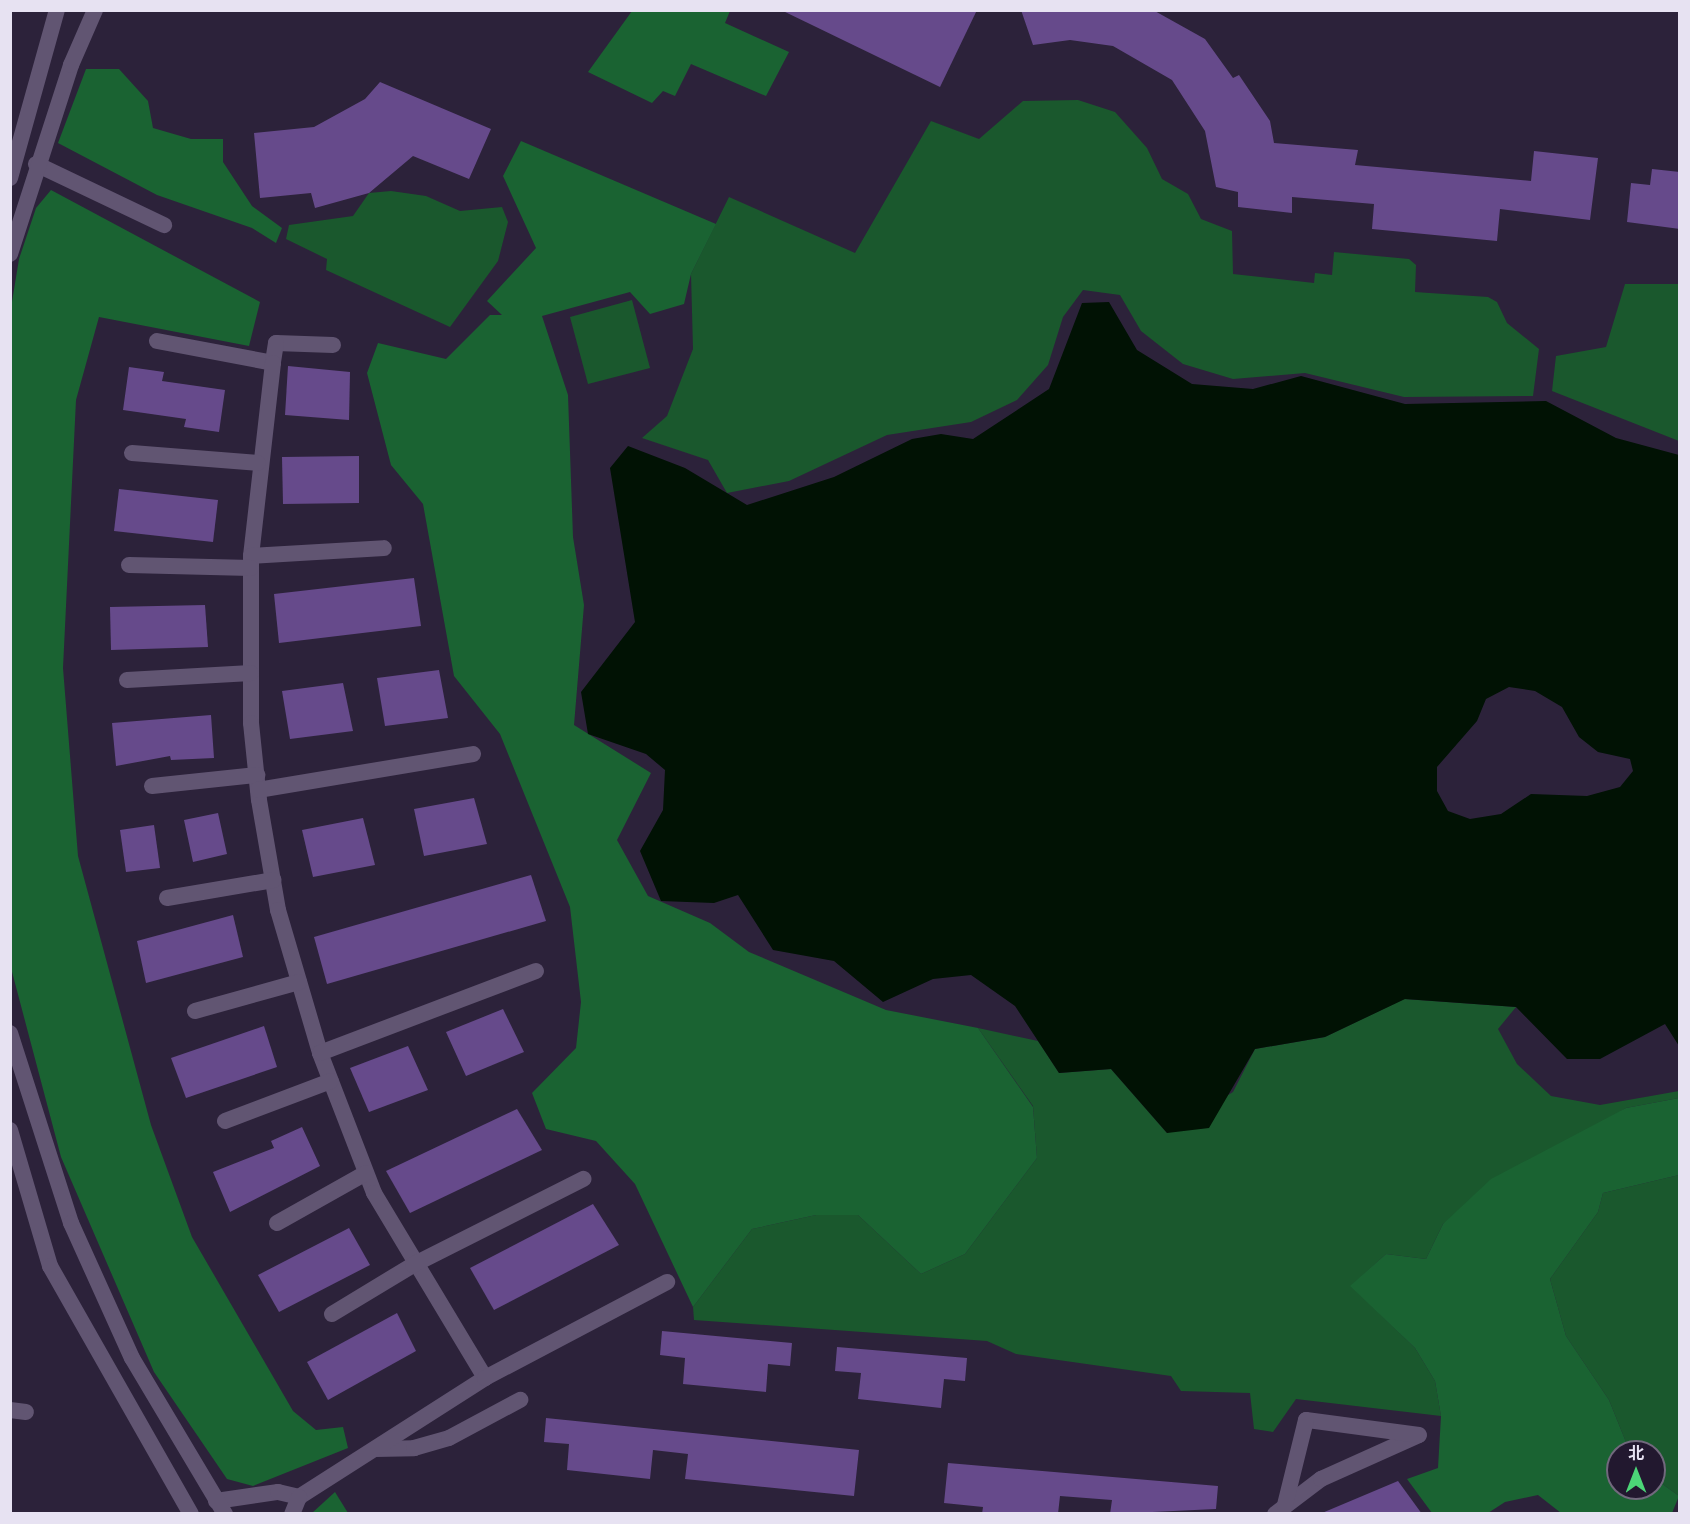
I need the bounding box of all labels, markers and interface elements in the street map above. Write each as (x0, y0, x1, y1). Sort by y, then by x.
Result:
north arrow (1606, 1440, 1666, 1500)
text: 北 (1628, 1444, 1644, 1463)

